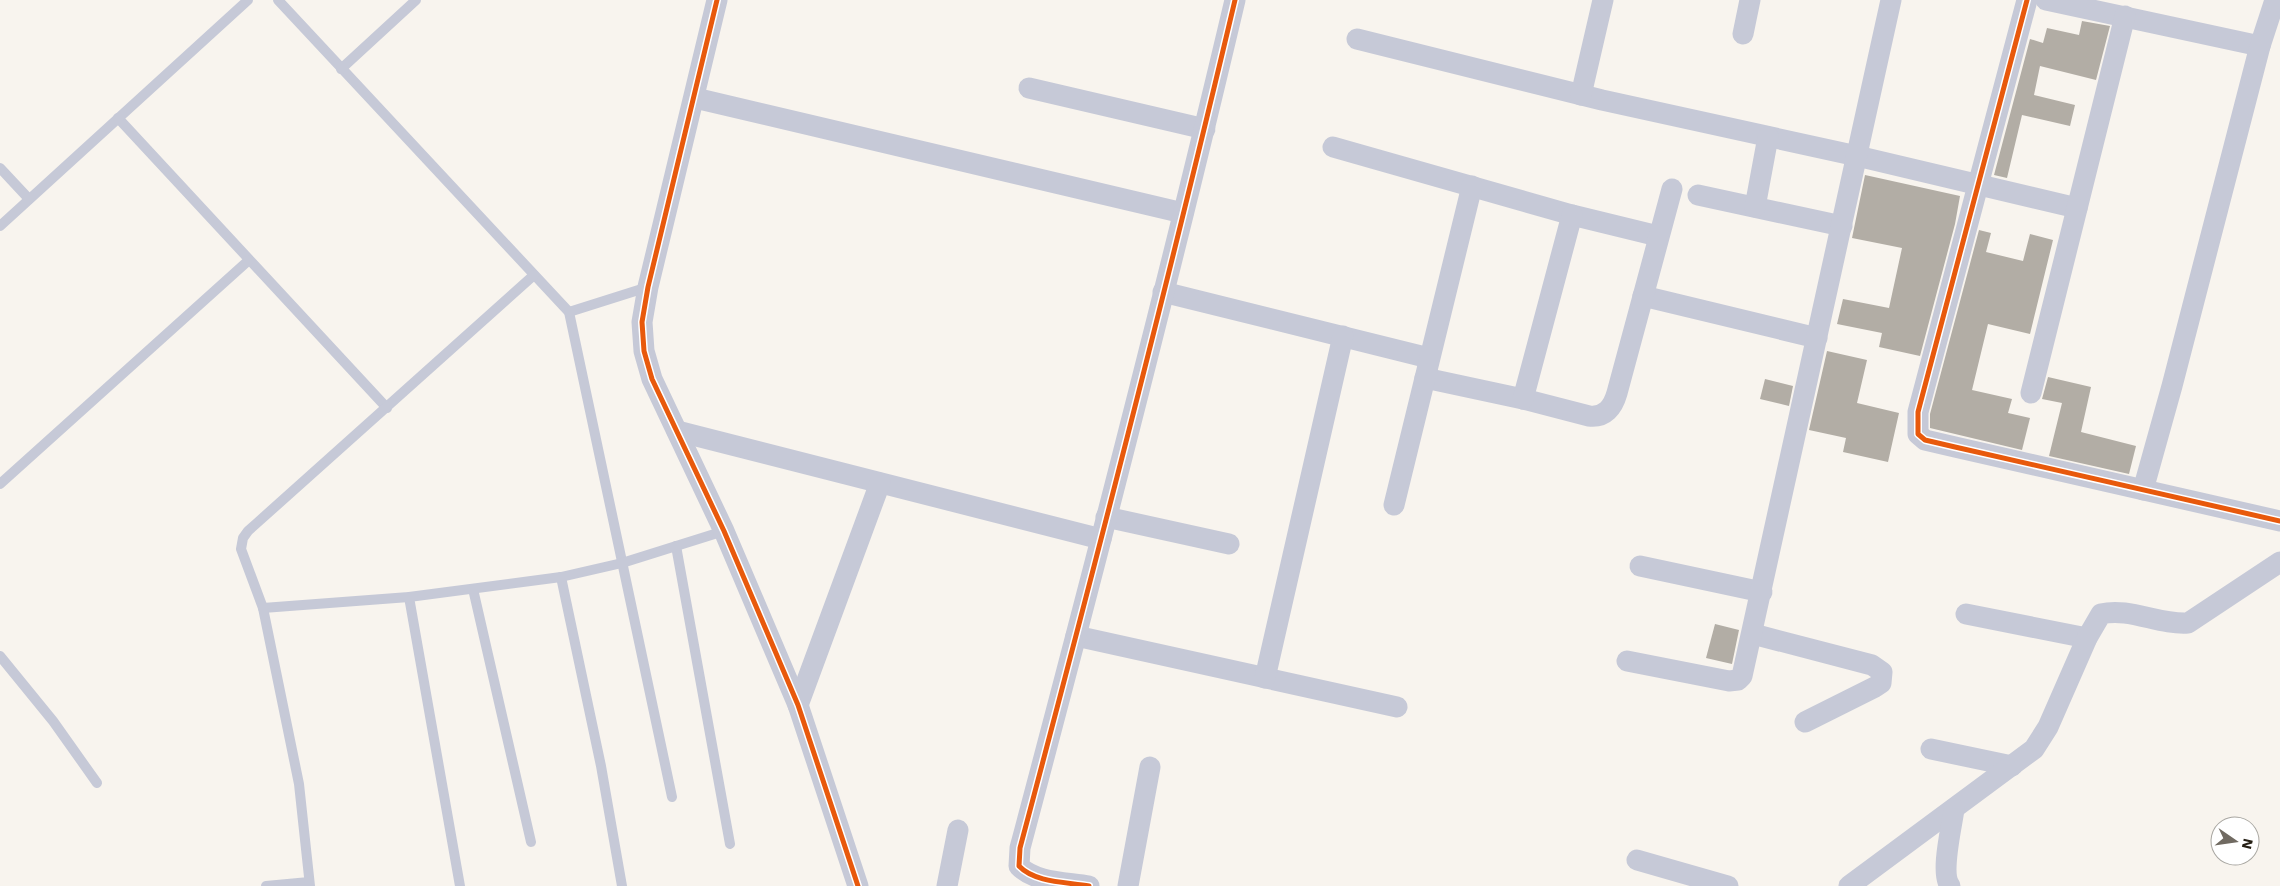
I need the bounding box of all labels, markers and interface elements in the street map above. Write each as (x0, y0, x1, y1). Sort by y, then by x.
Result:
north arrow (2210, 816, 2260, 866)
text: N (2239, 837, 2257, 851)

